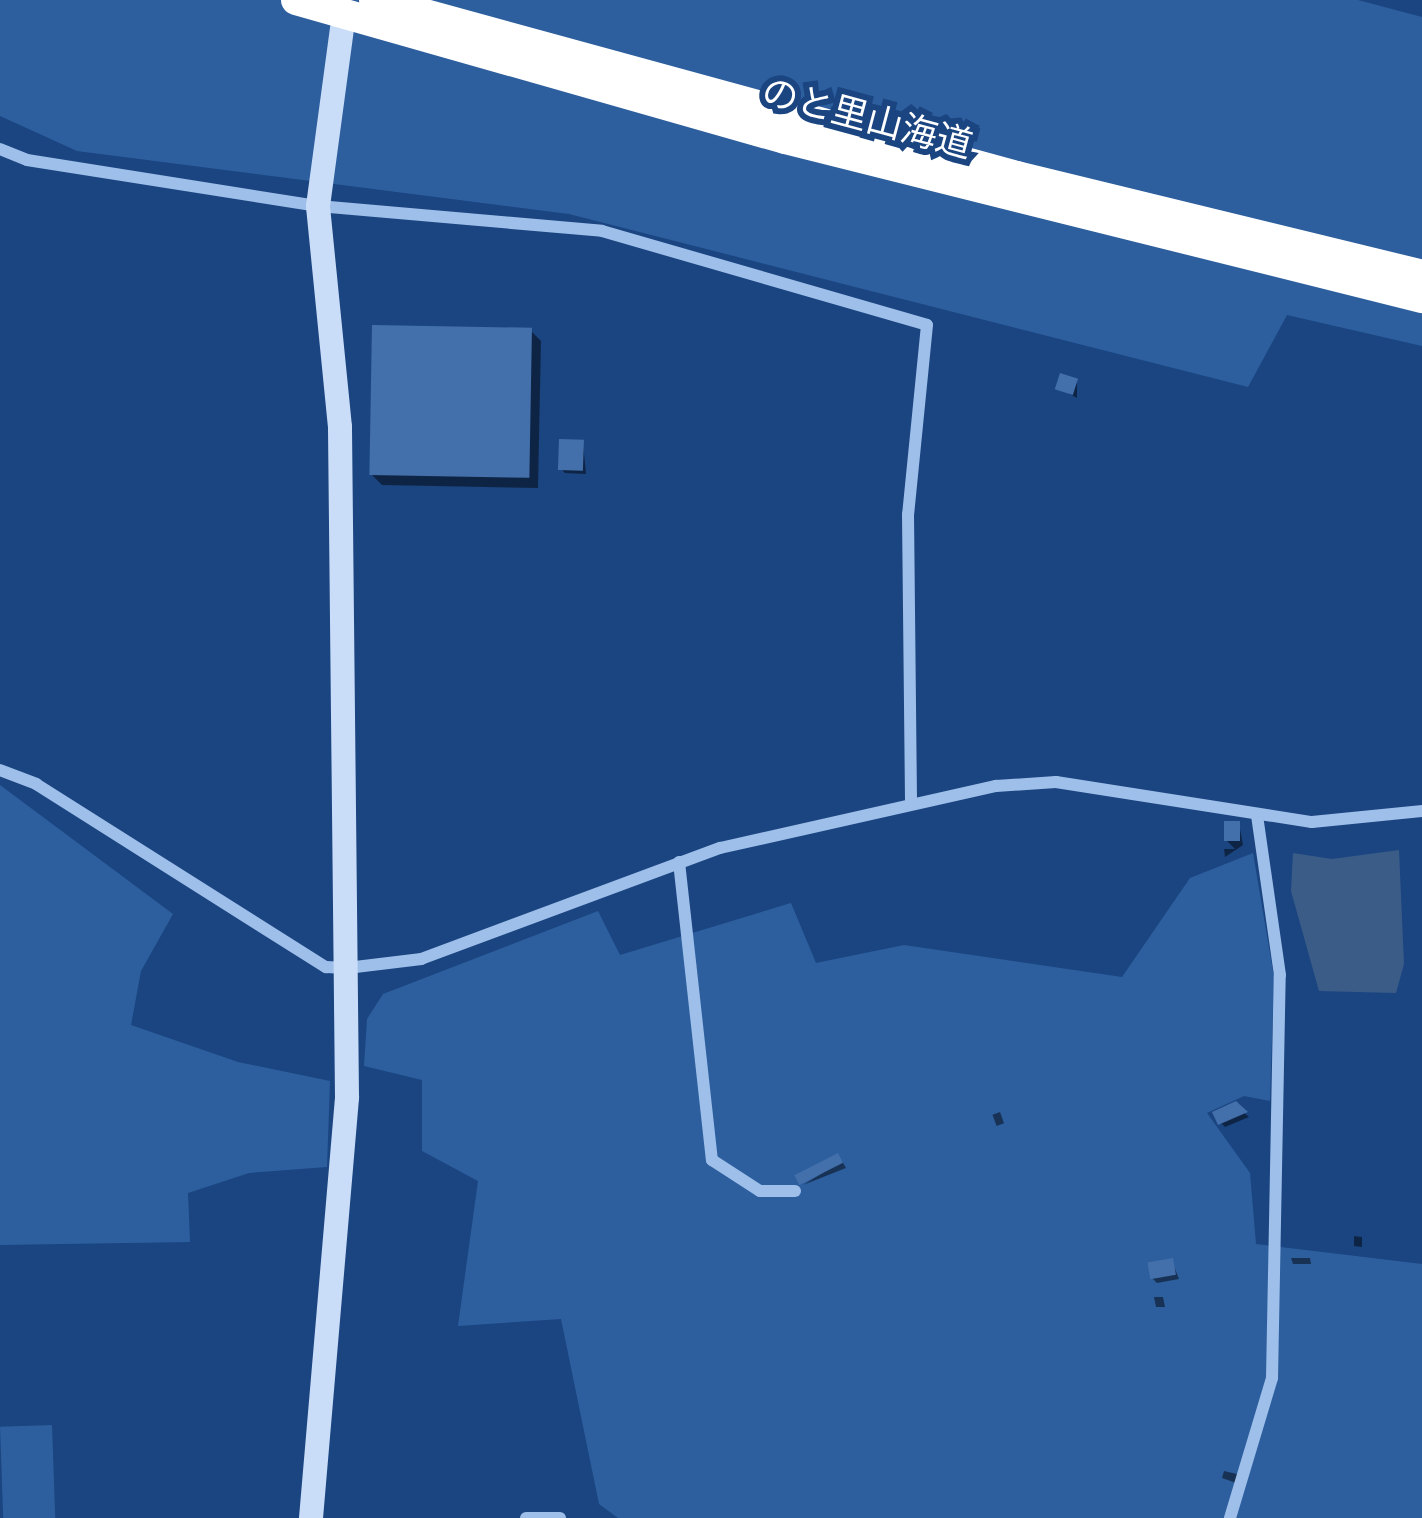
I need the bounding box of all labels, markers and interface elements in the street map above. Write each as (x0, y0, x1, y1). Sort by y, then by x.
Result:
street label: のと里山海道 (757, 70, 977, 168)

